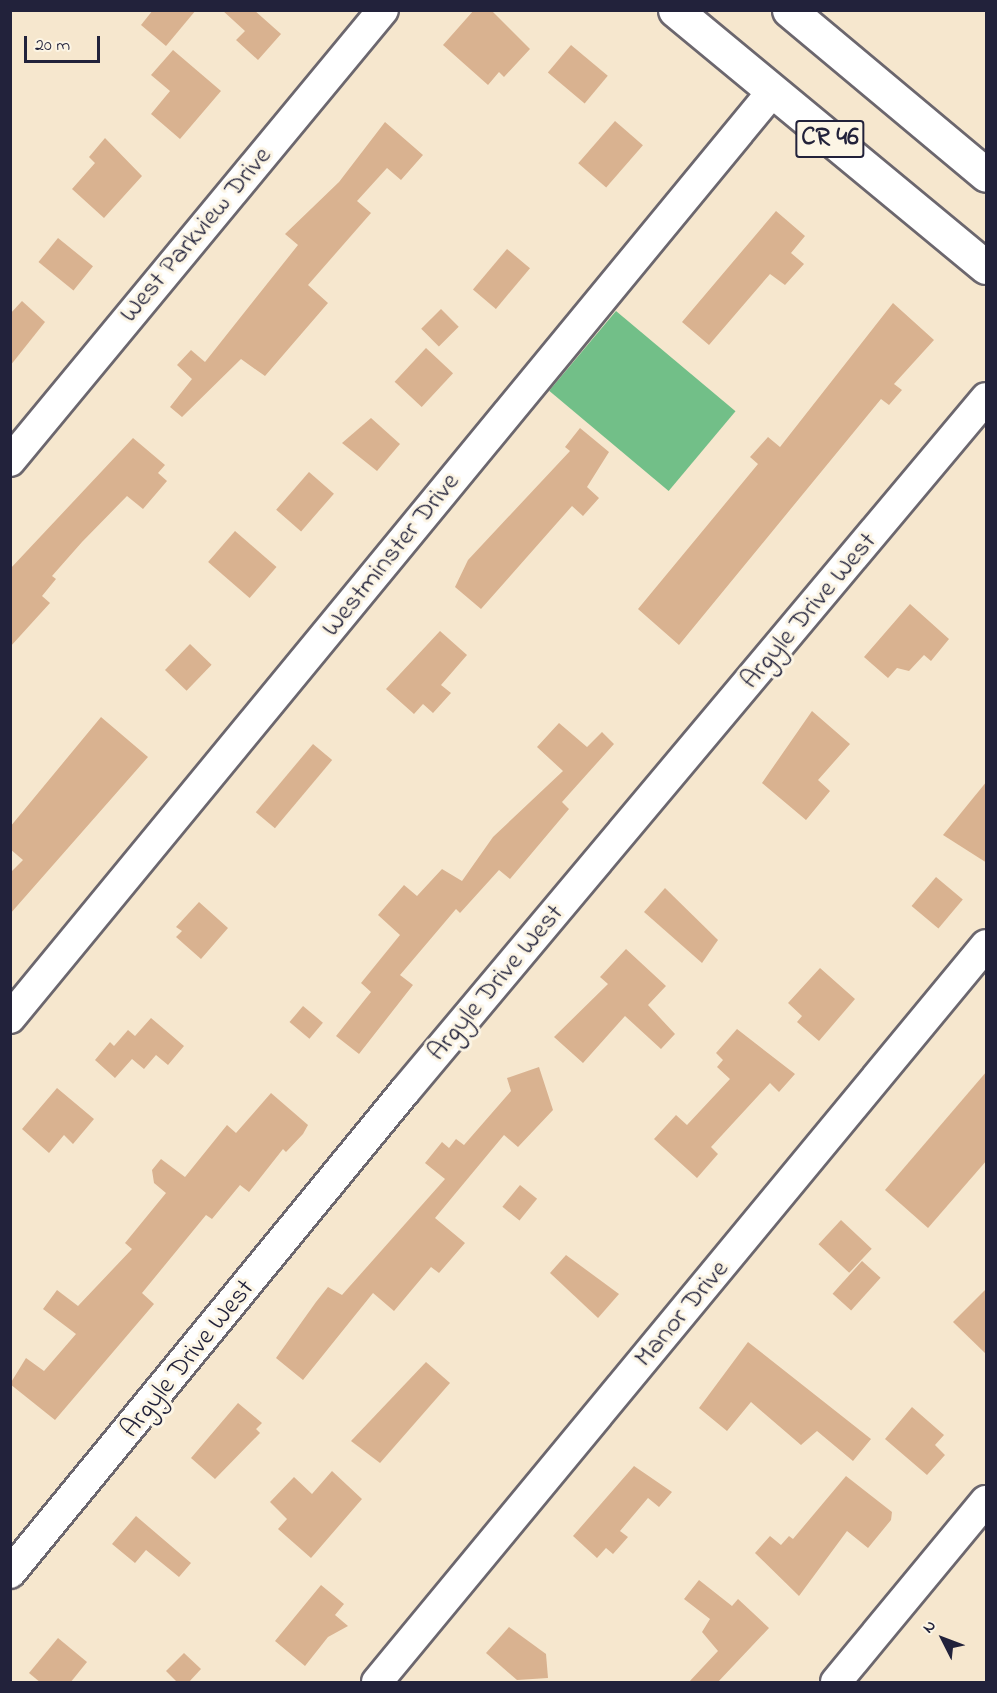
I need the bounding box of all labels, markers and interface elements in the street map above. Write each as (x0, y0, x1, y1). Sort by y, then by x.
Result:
scale bar (27, 24, 104, 62)
text: 20 m (35, 33, 70, 59)
road number: CR 46 (794, 116, 866, 162)
street label: West Parkview Drive (113, 140, 279, 330)
street label: Westminster Drive (315, 467, 467, 643)
street label: Argyle Drive West (734, 526, 884, 696)
street label: Argyle Drive West (421, 898, 571, 1068)
street label: Manor Drive (628, 1254, 736, 1374)
street label: Argyle Drive West (114, 1273, 262, 1445)
north arrow (913, 1609, 973, 1669)
text: N (917, 1615, 942, 1639)

